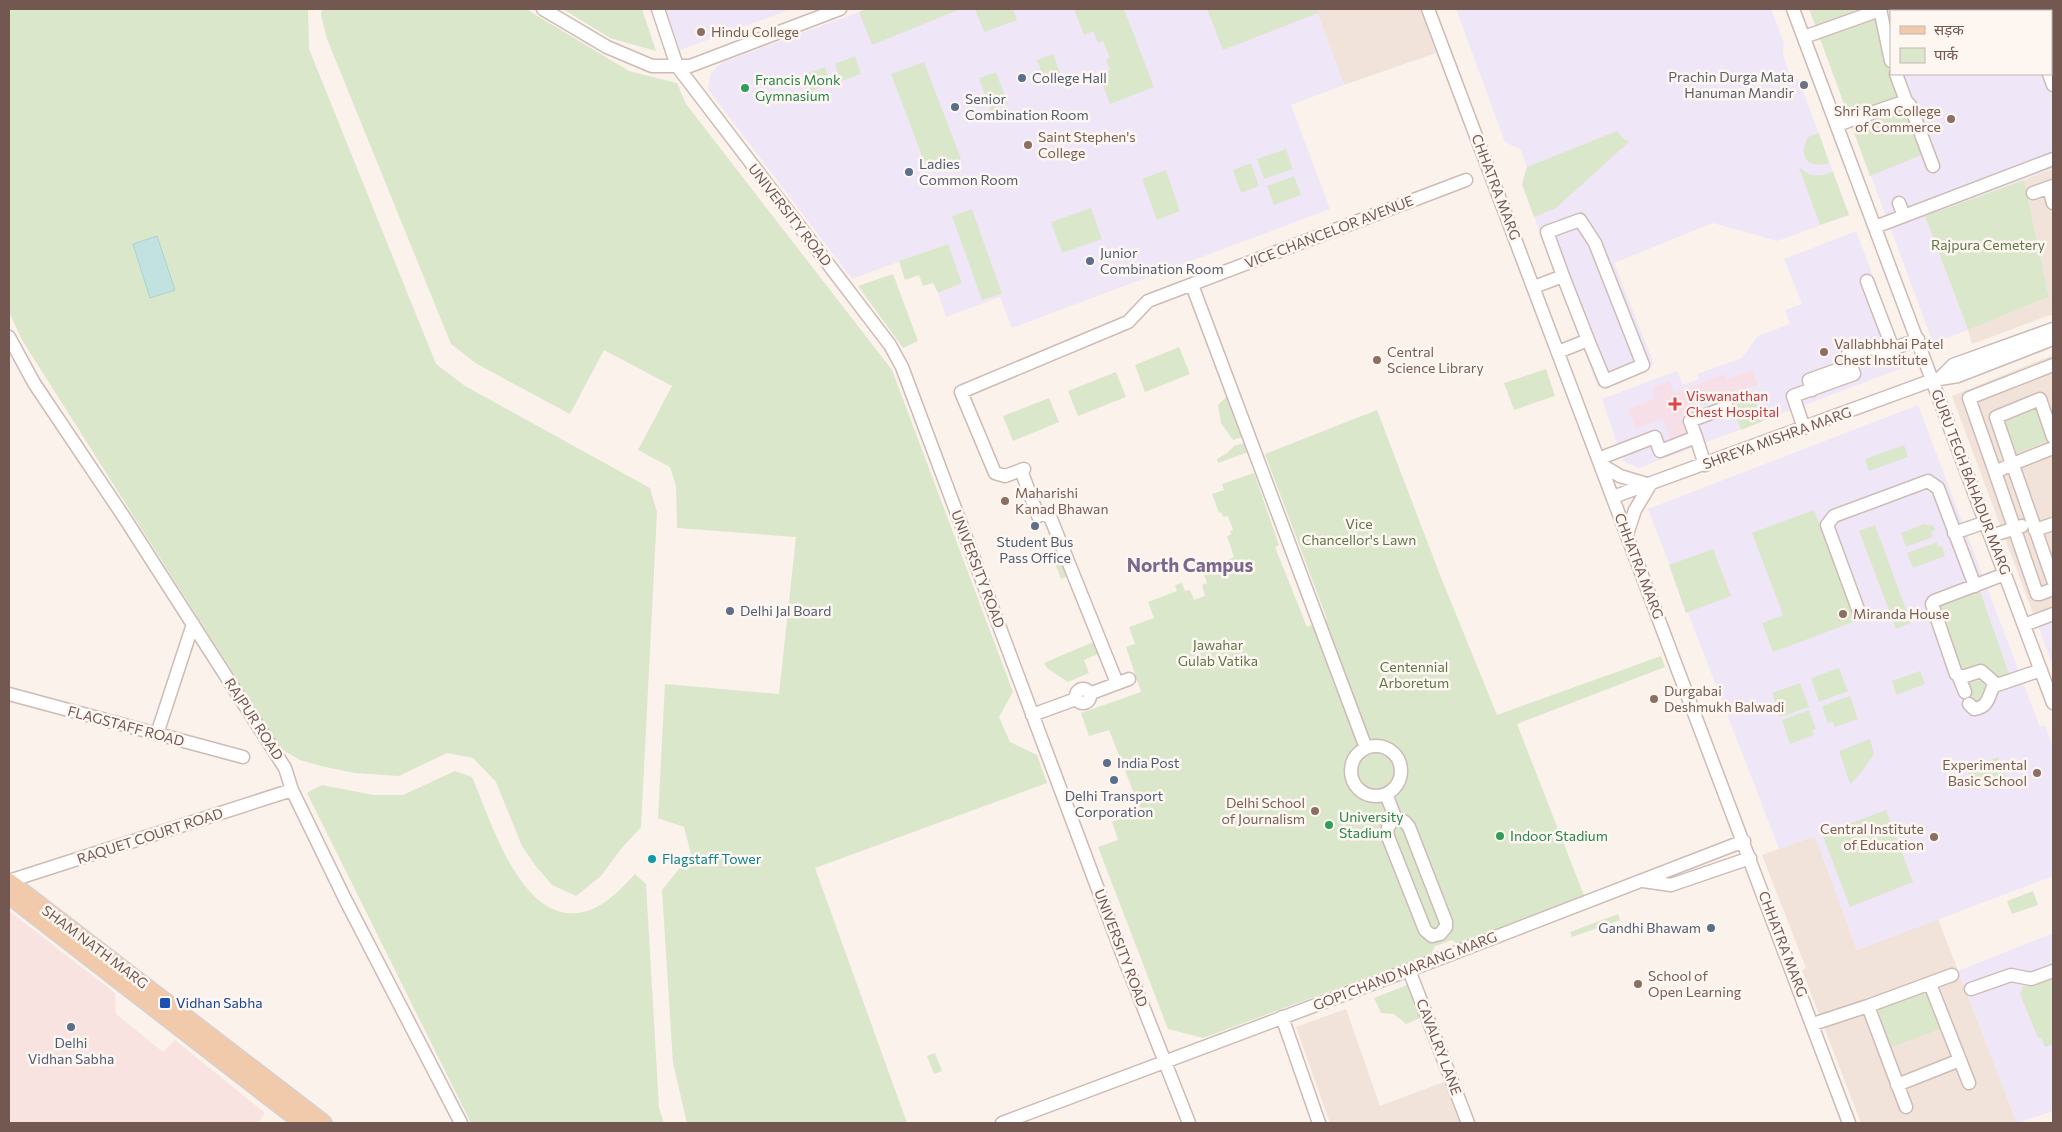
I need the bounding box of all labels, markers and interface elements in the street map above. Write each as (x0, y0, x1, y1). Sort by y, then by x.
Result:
legend (1890, 10, 2052, 75)
text: सड़क (1934, 20, 1964, 38)
place label: Hindu College (711, 23, 799, 40)
marker: Hindu College (695, 26, 707, 38)
text: पार्क (1934, 45, 1958, 63)
place label: Prachin Durga Mata Hanuman Mandir (1668, 68, 1794, 101)
place label: College Hall (1032, 69, 1107, 86)
place label: Francis Monk Gymnasium (755, 71, 841, 104)
marker: College Hall (1016, 72, 1028, 84)
marker: Prachin Durga Mata Hanuman Mandir (1798, 79, 1810, 91)
marker: Francis Monk Gymnasium (739, 82, 751, 94)
place label: Senior Combination Room (965, 90, 1089, 123)
marker: Senior Combination Room (949, 101, 961, 113)
place label: Shri Ram College of Commerce (1834, 102, 1941, 135)
marker: Shri Ram College of Commerce (1945, 113, 1957, 125)
place label: Saint Stephen's College (1038, 128, 1136, 161)
street label: CHHATRA MARG (1468, 131, 1525, 242)
marker: Saint Stephen's College (1022, 139, 1034, 151)
place label: Ladies Common Room (919, 155, 1018, 188)
street label: UNIVERSITY ROAD (745, 160, 836, 269)
marker: Ladies Common Room (903, 166, 915, 178)
street label: VICE CHANCELOR AVENUE (1242, 191, 1416, 272)
park label: Rajpura Cemetery (1931, 236, 2045, 253)
place label: Junior Combination Room (1100, 244, 1224, 277)
marker: Junior Combination Room (1084, 255, 1096, 267)
place label: Vallabhbhai Patel Chest Institute (1834, 335, 1944, 368)
place label: Central Science Library (1387, 343, 1484, 376)
marker: Vallabhbhai Patel Chest Institute (1818, 346, 1830, 358)
marker: Central Science Library (1371, 354, 1383, 366)
place label: Viswanathan Chest Hospital (1686, 387, 1779, 420)
street label: GURU TEGH BAHADUR MARG (1928, 387, 2015, 577)
marker: Viswanathan Chest Hospital (1668, 397, 1682, 411)
street label: SHREYA MISHRA MARG (1700, 403, 1853, 472)
place label: Maharishi Kanad Bhawan (1015, 484, 1108, 517)
marker: Maharishi Kanad Bhawan (999, 495, 1011, 507)
street label: UNIVERSITY ROAD (948, 507, 1009, 630)
street label: CHHATRA MARG (1611, 510, 1668, 621)
park label: Vice Chancellor's Lawn (1302, 515, 1416, 548)
marker: Student Bus Pass Office (1029, 520, 1041, 532)
place label: Student Bus Pass Office (997, 533, 1073, 566)
district label: North Campus (1127, 553, 1253, 576)
place label: Delhi Jal Board (740, 602, 831, 619)
marker: Delhi Jal Board (724, 605, 736, 617)
place label: Miranda House (1853, 605, 1949, 622)
marker: Miranda House (1837, 608, 1849, 620)
park label: Jawahar Gulab Vatika (1178, 636, 1258, 669)
park label: Centennial Arboretum (1379, 658, 1449, 691)
street label: RAJPUR ROAD (222, 675, 287, 763)
place label: Durgabai Deshmukh Balwadi (1664, 682, 1784, 715)
marker: Durgabai Deshmukh Balwadi (1648, 693, 1660, 705)
street label: FLAGSTAFF ROAD (66, 702, 186, 749)
place label: India Post (1117, 754, 1180, 771)
place label: Experimental Basic School (1942, 756, 2027, 789)
marker: India Post (1101, 757, 1113, 769)
marker: Experimental Basic School (2031, 767, 2043, 779)
marker: Delhi Transport Corporation (1108, 774, 1120, 786)
place label: Delhi Transport Corporation (1065, 787, 1164, 820)
place label: Delhi School of Journalism (1222, 794, 1305, 827)
street label: RAQUET COURT ROAD (75, 804, 225, 867)
marker: Delhi School of Journalism (1309, 805, 1321, 817)
place label: University Stadium (1339, 808, 1403, 841)
marker: University Stadium (1323, 819, 1335, 831)
place label: Central Institute of Education (1820, 820, 1924, 853)
place label: Indoor Stadium (1510, 827, 1608, 844)
marker: Indoor Stadium (1494, 830, 1506, 842)
marker: Central Institute of Education (1928, 831, 1940, 843)
place label: Flagstaff Tower (662, 850, 762, 867)
marker: Flagstaff Tower (646, 853, 658, 865)
street label: UNIVERSITY ROAD (1091, 886, 1152, 1009)
street label: CHHATRA MARG (1755, 888, 1812, 999)
street label: SHAM NATH MARG (39, 901, 152, 992)
place label: Gandhi Bhawam (1598, 919, 1701, 936)
marker: Gandhi Bhawam (1705, 922, 1717, 934)
street label: GOPI CHAND NARANG MARG (1310, 928, 1499, 1014)
place label: School of Open Learning (1648, 967, 1742, 1000)
marker: School of Open Learning (1632, 978, 1644, 990)
place label: Vidhan Sabha (176, 994, 263, 1011)
marker: Vidhan Sabha (158, 996, 172, 1010)
street label: CAVALRY LANE (1413, 996, 1466, 1097)
marker: Delhi Vidhan Sabha (65, 1021, 77, 1033)
place label: Delhi Vidhan Sabha (28, 1034, 114, 1067)

